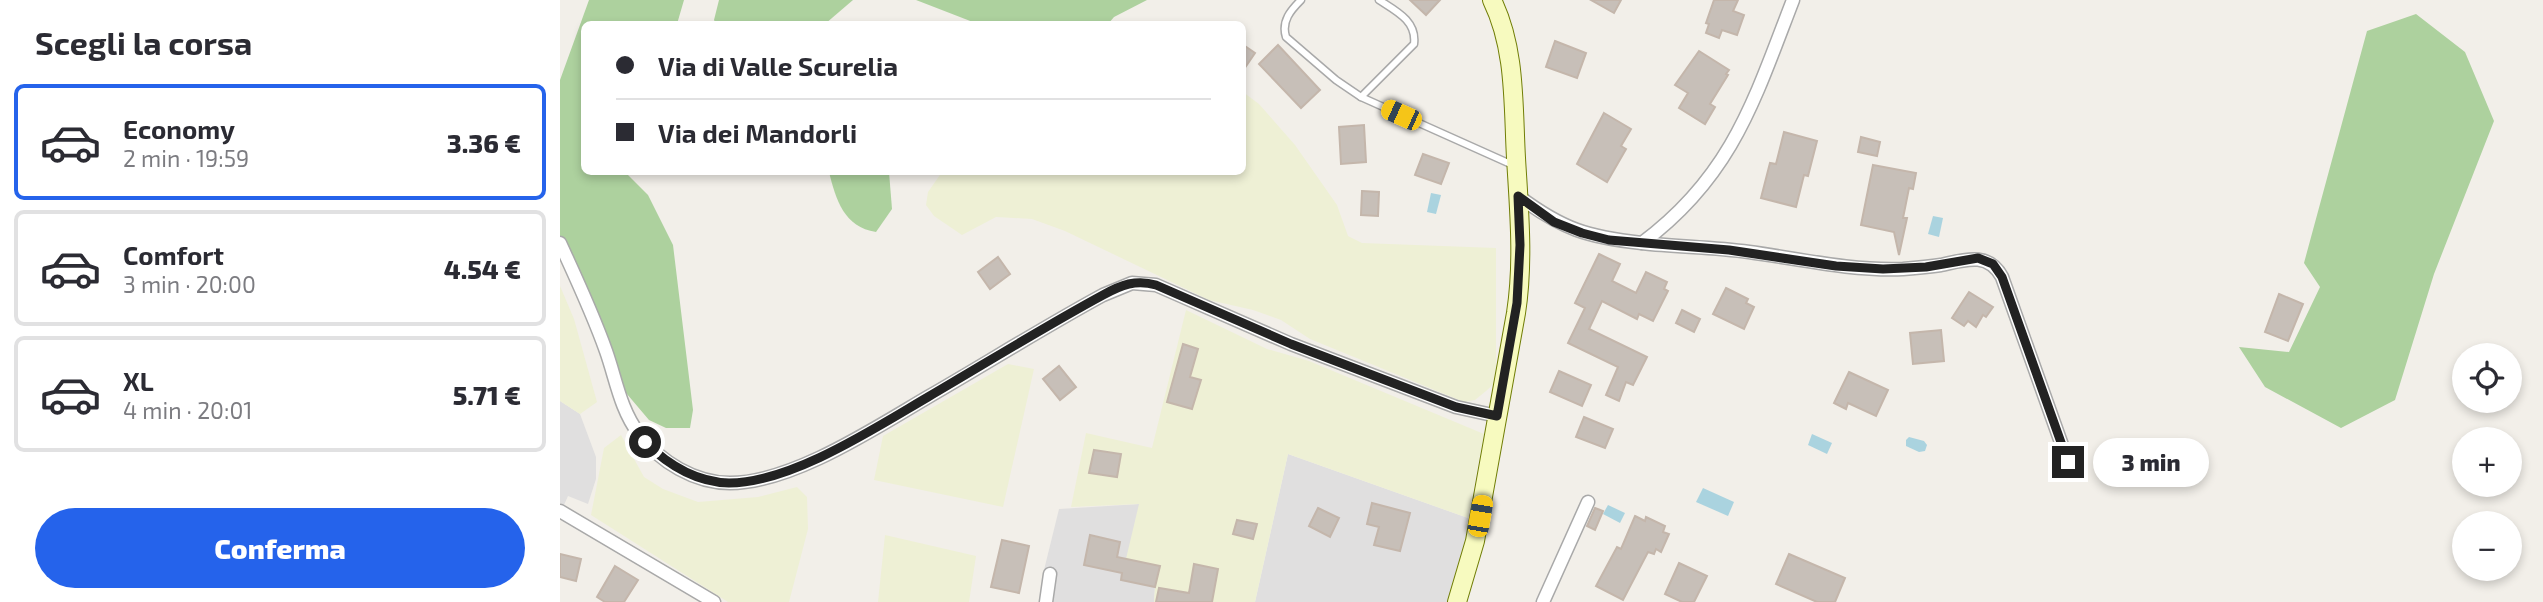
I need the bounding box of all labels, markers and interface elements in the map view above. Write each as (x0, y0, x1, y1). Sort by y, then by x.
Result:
text: Scegli la corsa (35, 23, 252, 61)
text: Via di Valle Scurelia (658, 50, 898, 81)
car (1378, 97, 1425, 133)
icon: car (39, 111, 102, 174)
text: Economy (123, 113, 235, 144)
text: Via dei Mandorli (658, 117, 857, 148)
text: 3.36 € (447, 127, 521, 158)
text: 2 min · 19:59 (123, 144, 249, 172)
icon: car (39, 237, 102, 300)
text: Comfort (123, 239, 224, 270)
text: 4.54 € (444, 253, 521, 284)
text: 3 min · 20:00 (123, 270, 256, 298)
map controls (2452, 343, 2522, 581)
button: locate (2452, 343, 2522, 413)
icon: car (39, 363, 102, 426)
text: XL (123, 365, 154, 396)
text: 5.71 € (453, 379, 521, 410)
text: 4 min · 20:01 (123, 396, 252, 424)
route start (629, 426, 661, 458)
button: + (2452, 427, 2522, 497)
callout: 3 min (2092, 438, 2208, 486)
route end (2052, 446, 2084, 478)
text: 3 min (2121, 448, 2181, 476)
car (1467, 493, 1494, 539)
button: Conferma (35, 508, 525, 588)
button: − (2452, 511, 2522, 581)

